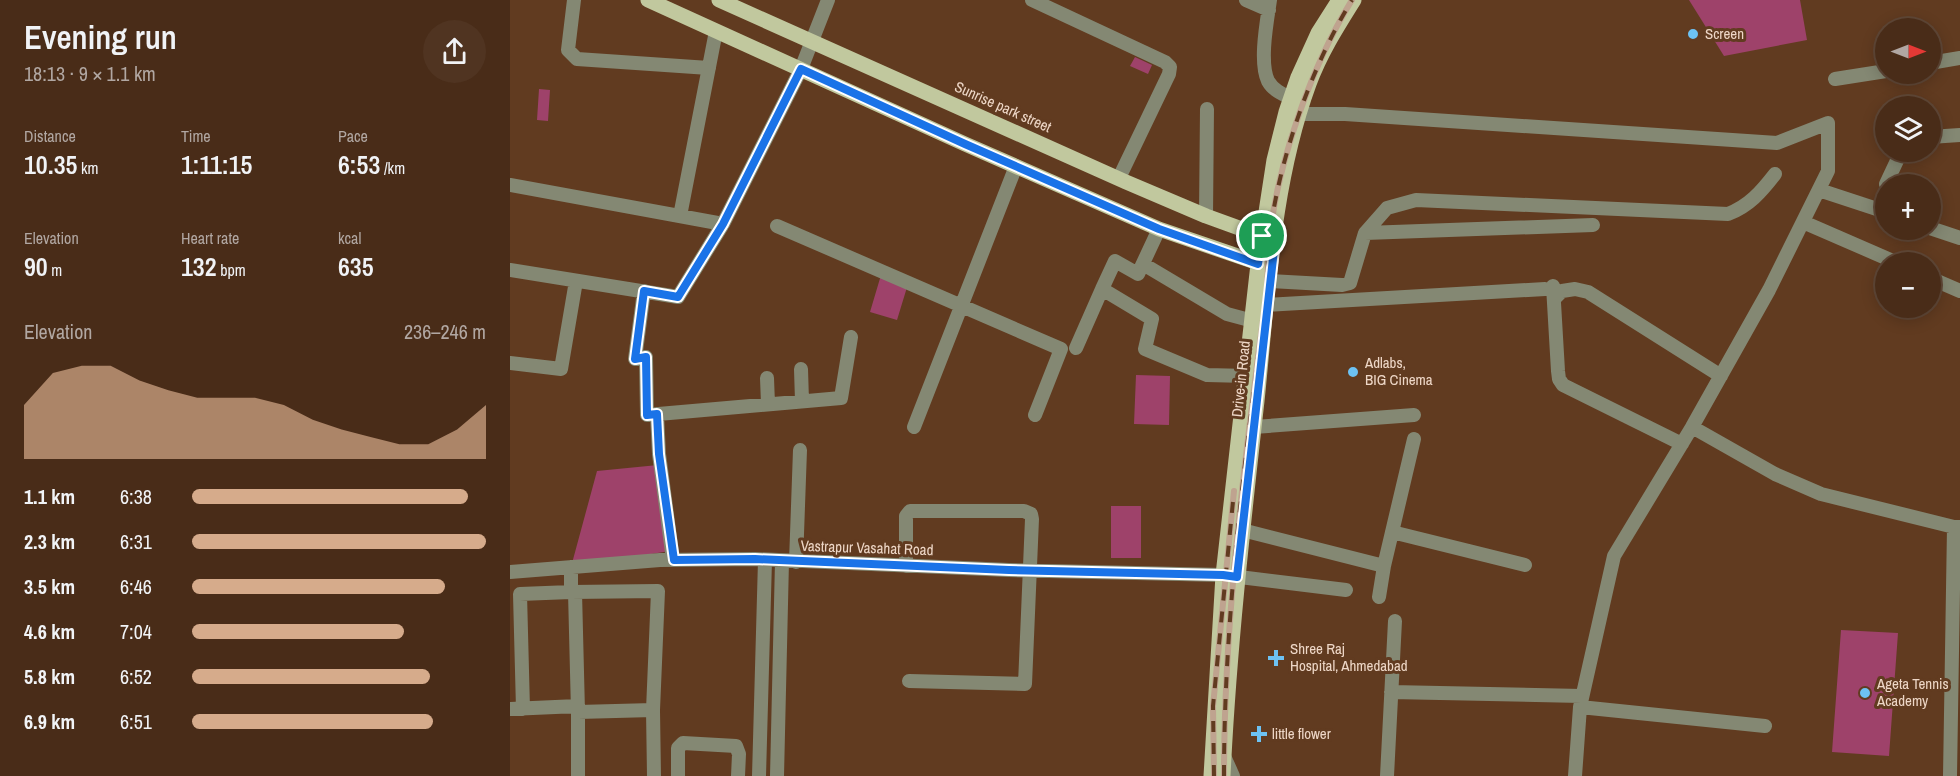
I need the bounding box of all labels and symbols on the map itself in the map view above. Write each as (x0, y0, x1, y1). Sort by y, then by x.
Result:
north arrow (1875, 18, 1941, 84)
place label: Screen (1705, 23, 1744, 44)
marker: Screen (1686, 27, 1700, 41)
street label: Sunrise park street (951, 76, 1055, 138)
pin (1236, 210, 1287, 261)
street label: Drive-in Road (1226, 340, 1255, 418)
place label: Adlabs, BIG Cinema (1364, 352, 1433, 390)
marker: Adlabs, BIG Cinema (1346, 365, 1360, 379)
street label: Vastrapur Vasahat Road (800, 535, 934, 560)
place label: Shree Raj Hospital, Ahmedabad (1290, 638, 1408, 676)
marker: Shree Raj Hospital, Ahmedabad (1267, 649, 1285, 667)
place label: Ageta Tennis Academy (1876, 673, 1949, 711)
marker: Ageta Tennis Academy (1858, 686, 1872, 700)
place label: little flower (1272, 723, 1331, 744)
marker: little flower (1250, 725, 1268, 743)

